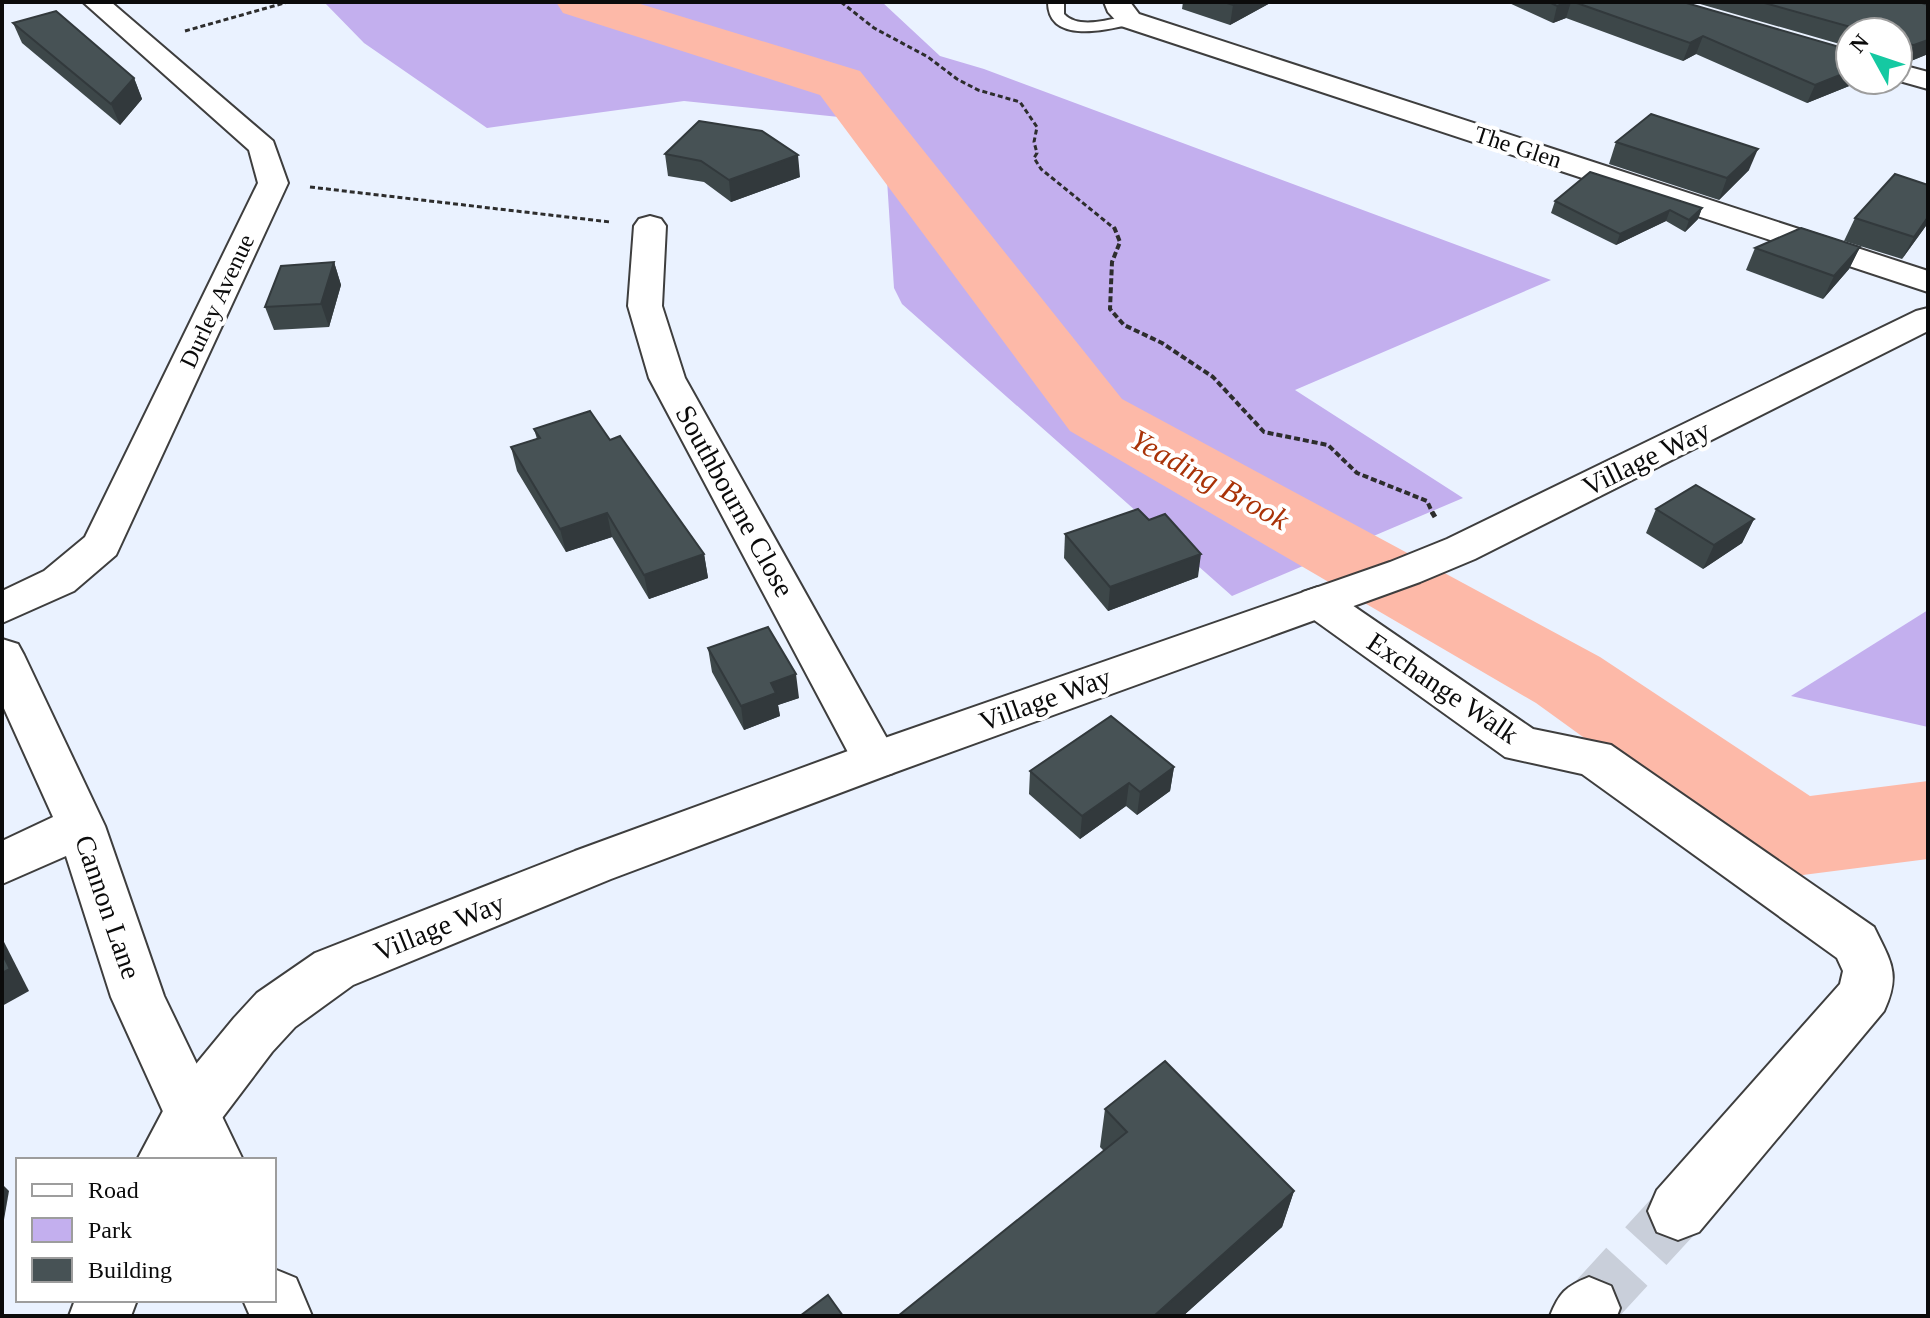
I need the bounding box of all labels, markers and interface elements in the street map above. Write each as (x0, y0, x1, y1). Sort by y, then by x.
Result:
north arrow (1834, 16, 1914, 96)
text: N (1844, 29, 1874, 58)
street label: The Glen (1471, 121, 1565, 173)
street label: Durley Avenue (175, 230, 259, 372)
street label: Southbourne Close (670, 400, 800, 602)
street label: Village Way (1577, 414, 1715, 502)
water label: Yeading Brook (1125, 422, 1295, 536)
street label: Exchange Walk (1362, 626, 1524, 750)
street label: Village Way (975, 661, 1115, 737)
street label: Cannon Lane (69, 831, 147, 983)
street label: Village Way (369, 887, 509, 967)
legend (16, 1158, 276, 1302)
text: Road (88, 1177, 139, 1203)
text: Park (88, 1217, 132, 1243)
text: Building (88, 1257, 172, 1283)

